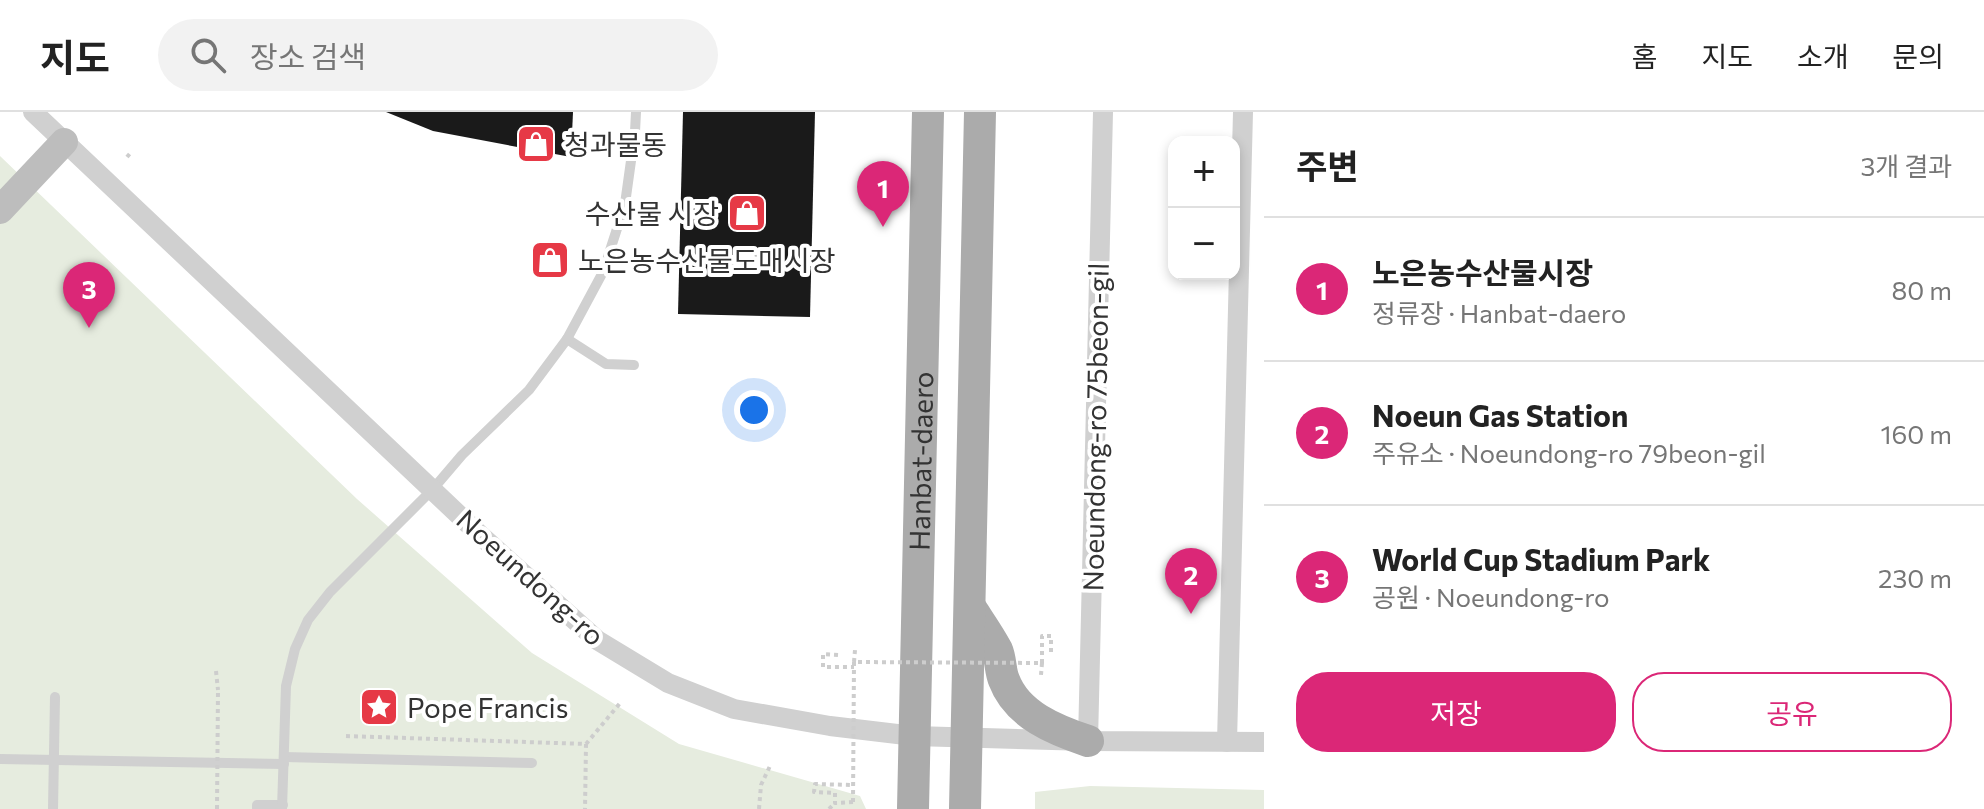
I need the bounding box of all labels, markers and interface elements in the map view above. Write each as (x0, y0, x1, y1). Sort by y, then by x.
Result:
search box (158, 19, 718, 91)
text: 지도 (40, 33, 110, 80)
icon: search (186, 33, 230, 77)
text: 장소 검색 (250, 37, 366, 74)
text: 홈 (1632, 39, 1657, 73)
text: 지도 (1701, 39, 1753, 73)
text: 소개 (1797, 39, 1848, 73)
text: 문의 (1892, 39, 1944, 73)
shop icon: 청과물동 (515, 123, 557, 165)
place label: 청과물동 (564, 127, 667, 161)
map controls (1168, 136, 1240, 280)
button: + (1168, 136, 1240, 208)
text: 주변 (1296, 144, 1359, 186)
text: 3개 결과 (1860, 150, 1952, 181)
pin: 1 (857, 161, 909, 227)
shop icon: 수산물 시장 (726, 192, 768, 234)
place label: 수산물 시장 (585, 196, 719, 230)
button: − (1168, 208, 1240, 280)
shop icon: 노은농수산물도매시장 (529, 239, 571, 281)
place label: 노은농수산물도매시장 (578, 243, 836, 277)
text: 노은농수산물시장 (1372, 253, 1593, 290)
pin: 3 (63, 262, 115, 328)
street label: Noeundong-ro 75beon-gil (1075, 262, 1115, 592)
text: 1 (1316, 274, 1328, 305)
text: 80 m (1892, 274, 1952, 305)
text: 정류장 · Hanbat-daero (1372, 297, 1626, 328)
street label: Hanbat-daero (902, 371, 939, 551)
your location (734, 390, 774, 430)
text: Noeun Gas Station (1372, 396, 1628, 433)
text: 2 (1315, 418, 1329, 449)
text: 160 m (1880, 418, 1952, 449)
text: 주유소 · Noeundong-ro 79beon-gil (1372, 437, 1766, 468)
street label: Noeundong-ro (450, 502, 612, 652)
text: World Cup Stadium Park (1372, 540, 1710, 577)
pin: 2 (1165, 548, 1217, 614)
text: 3 (1314, 562, 1330, 593)
text: 230 m (1878, 562, 1952, 593)
text: 공원 · Noeundong-ro (1372, 581, 1610, 612)
button: 저장 (1296, 672, 1616, 752)
button: 공유 (1632, 672, 1952, 752)
place icon: Pope Francis (358, 686, 400, 728)
place label: Pope Francis (407, 690, 569, 724)

